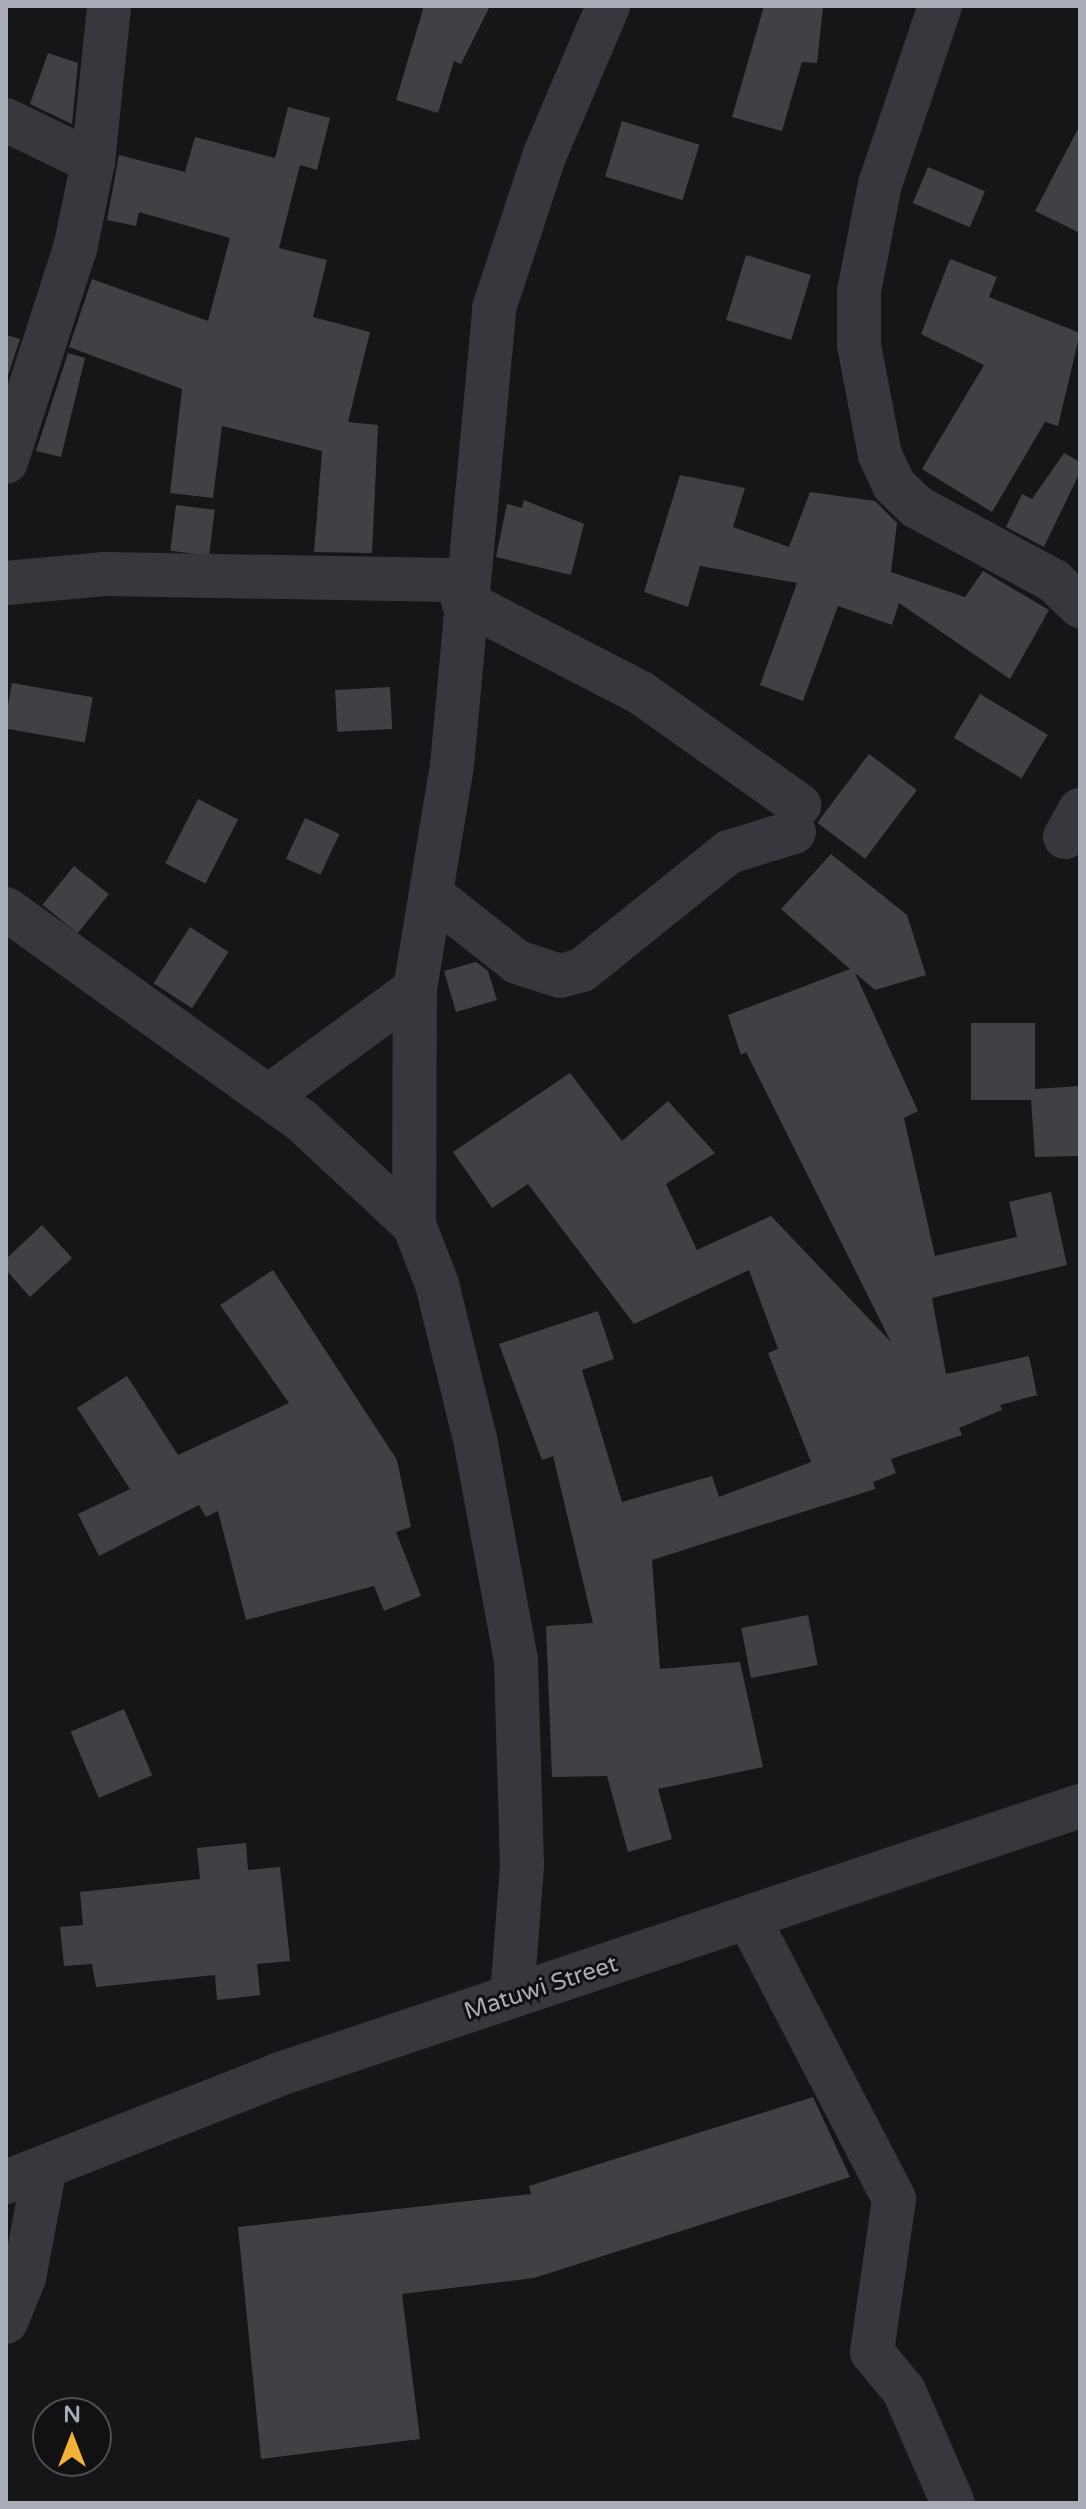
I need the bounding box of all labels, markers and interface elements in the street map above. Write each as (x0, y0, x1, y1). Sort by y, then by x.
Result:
street label: Matuwi Street (460, 1950, 622, 2026)
north arrow (32, 2397, 112, 2477)
text: N (63, 2402, 81, 2428)

